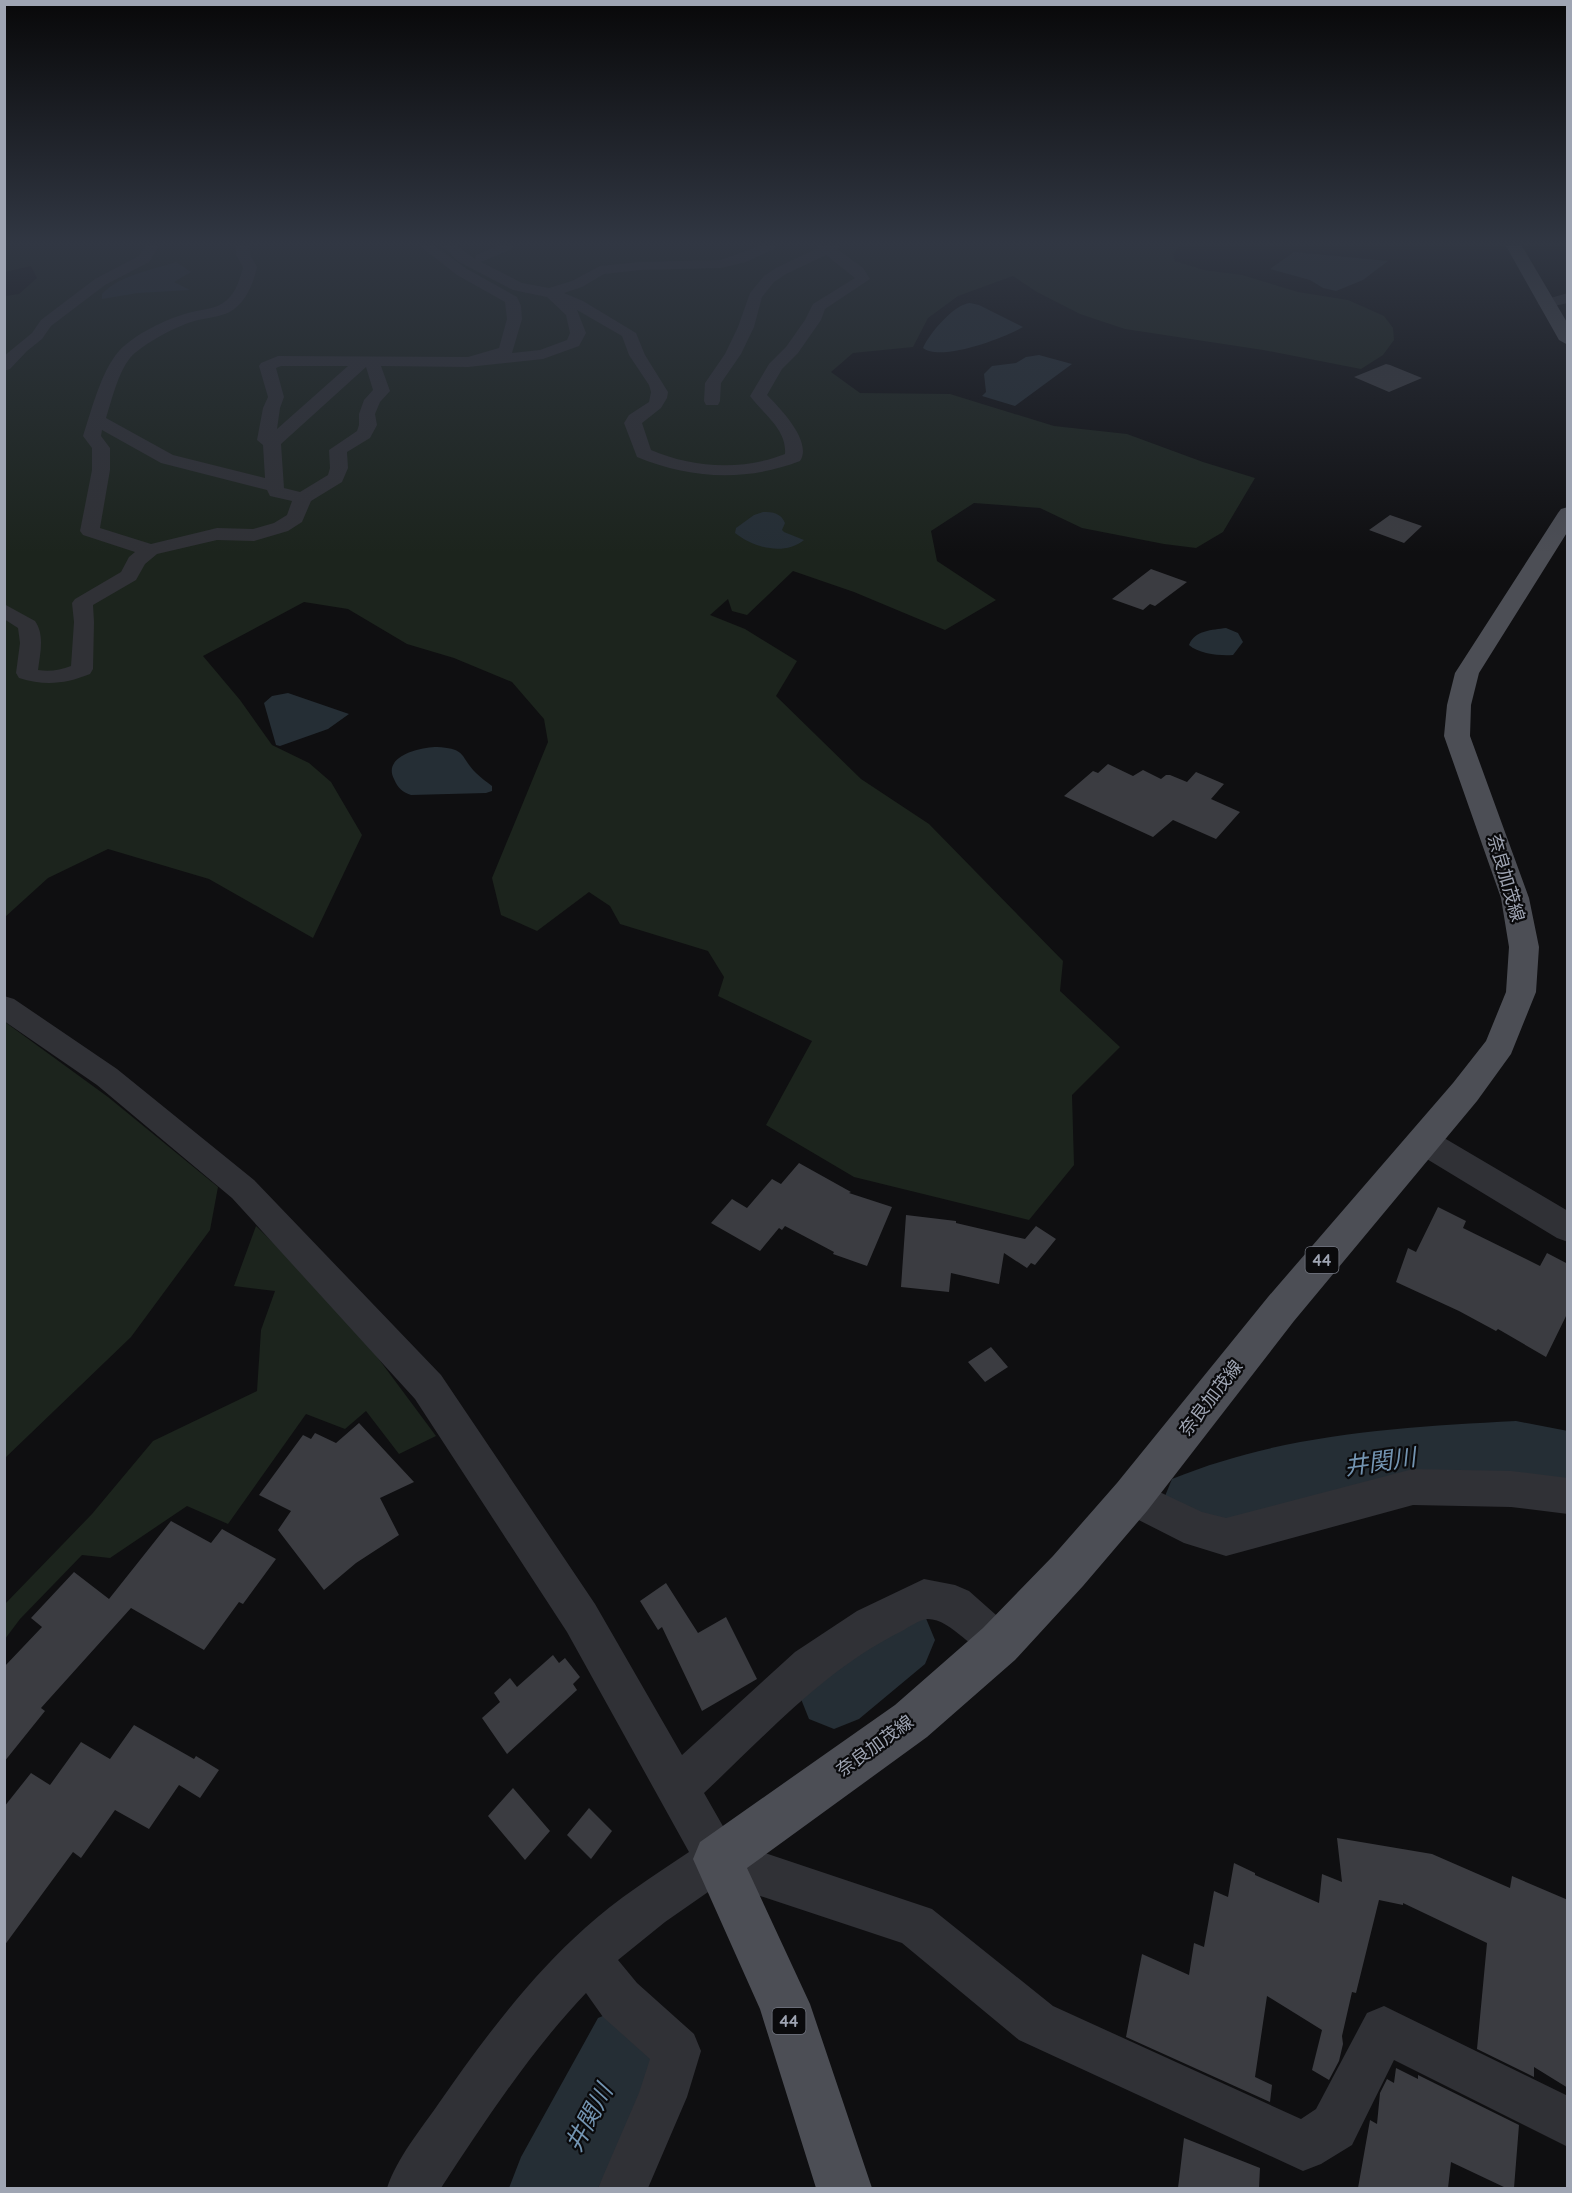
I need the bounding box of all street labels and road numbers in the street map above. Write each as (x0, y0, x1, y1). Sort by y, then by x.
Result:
street label: 奈良加茂線 (1483, 831, 1530, 924)
road number: 44 (1306, 1247, 1338, 1273)
street label: 奈良加茂線 (1174, 1355, 1247, 1440)
street label: 奈良加茂線 (832, 1710, 918, 1781)
road number: 44 (772, 2008, 806, 2034)

